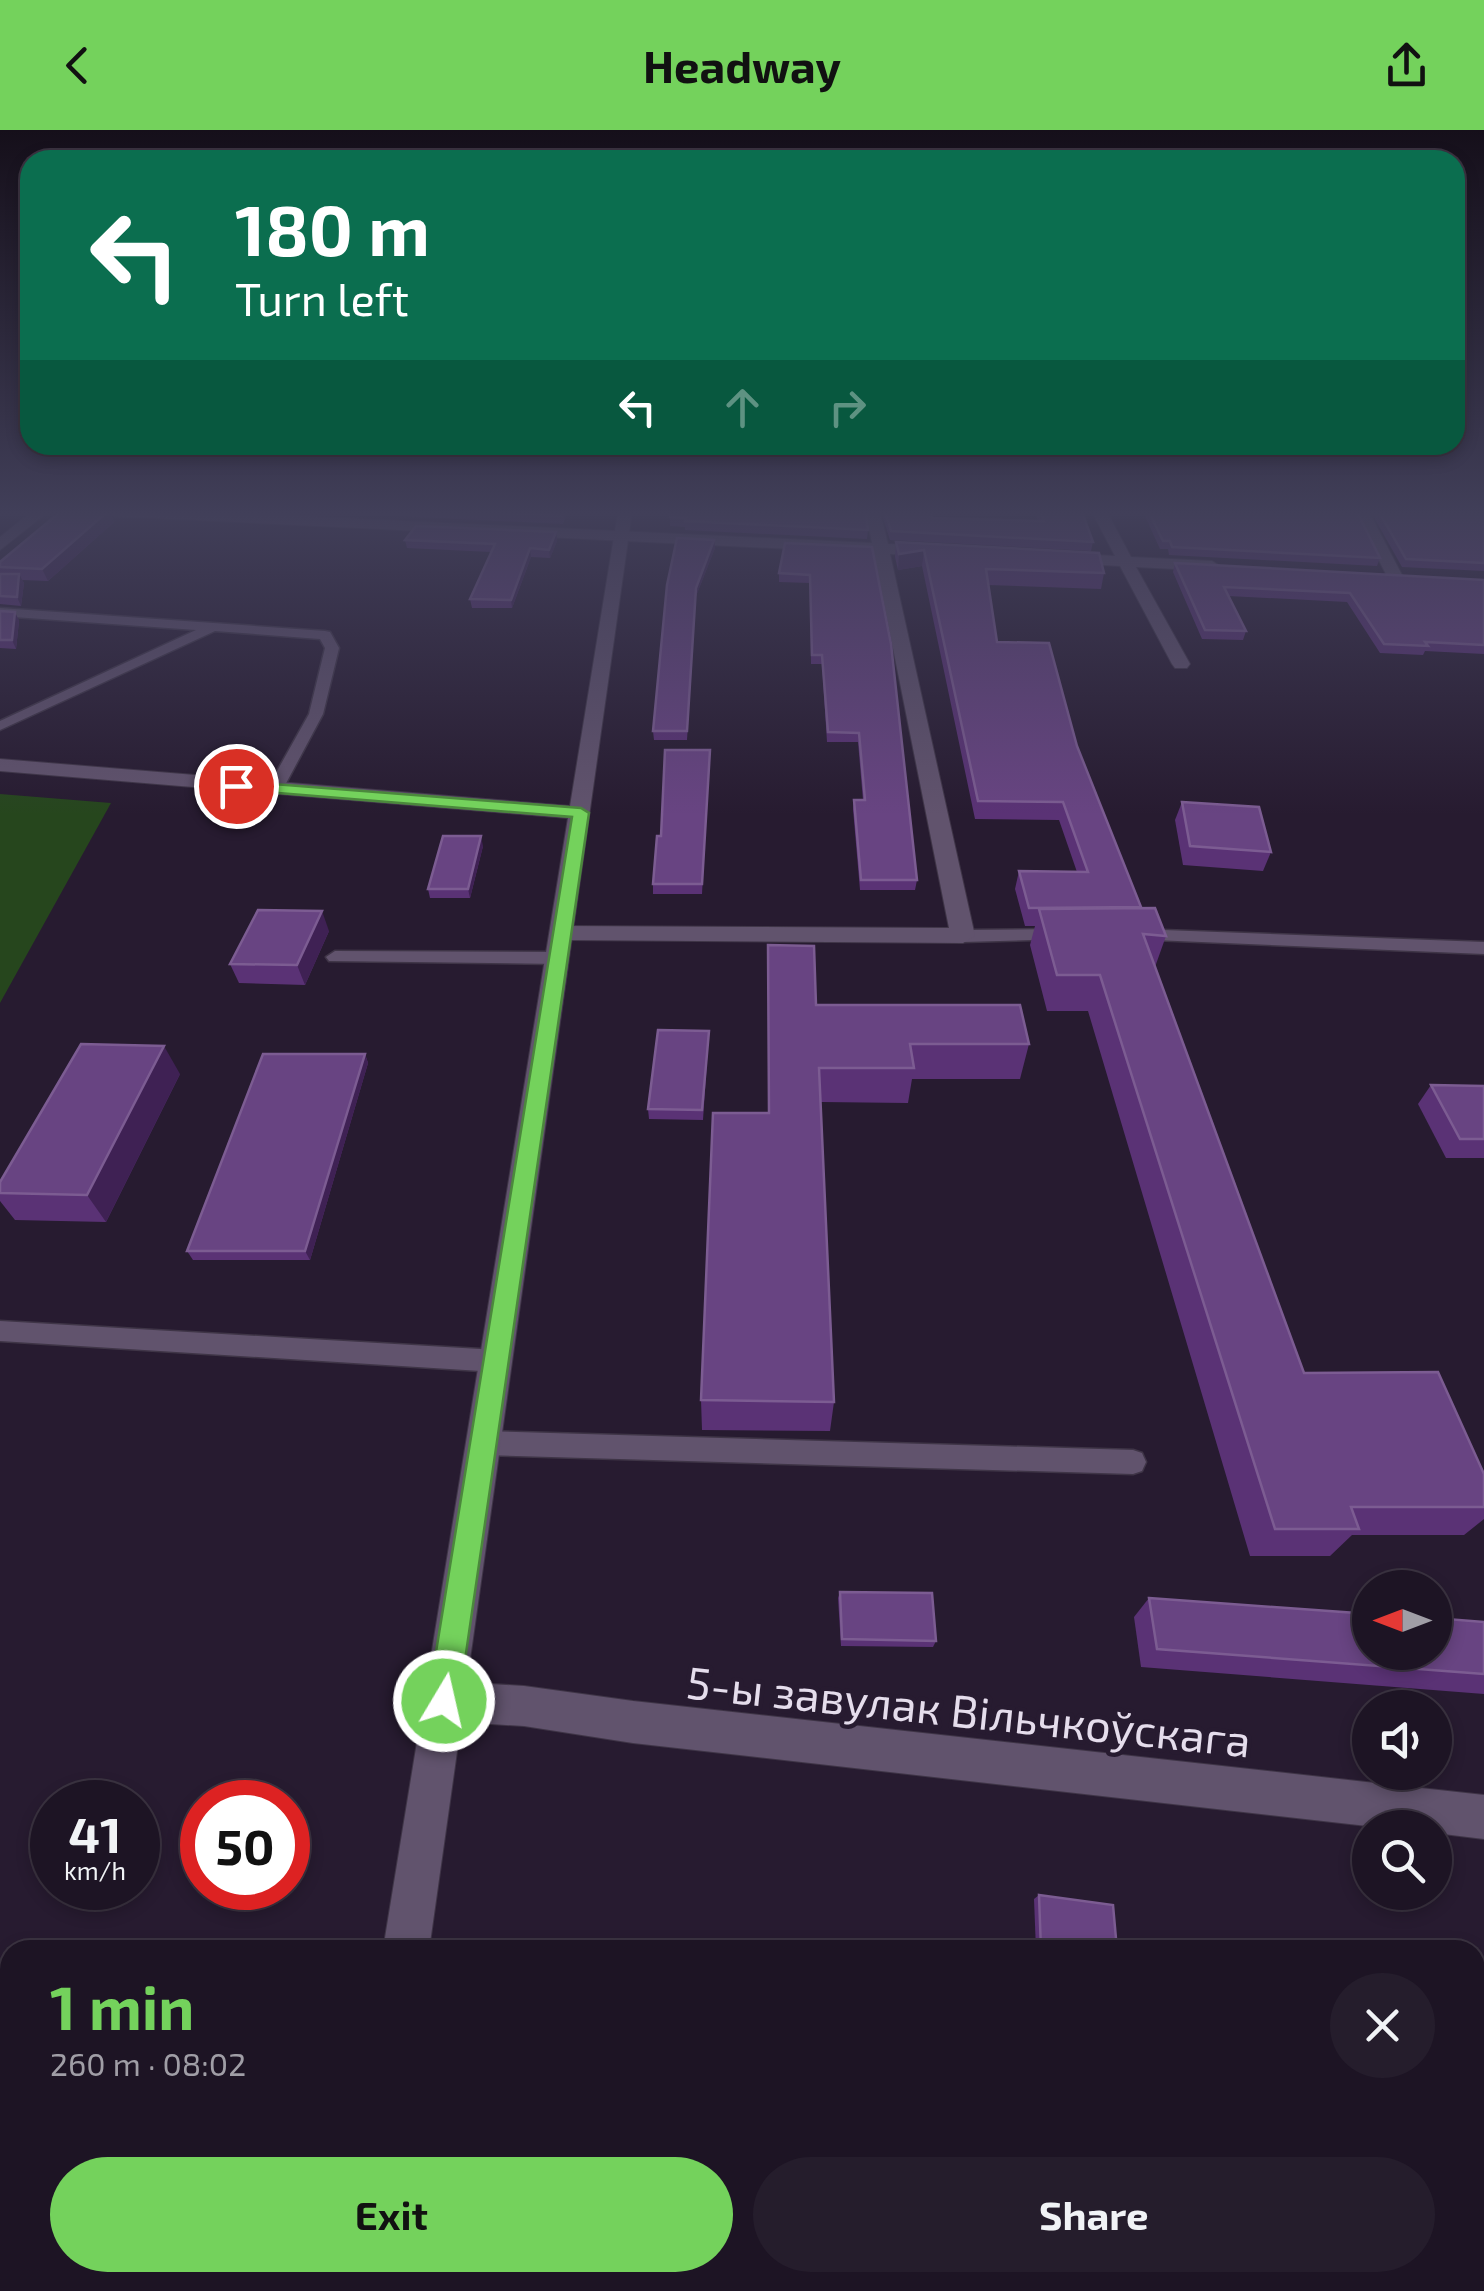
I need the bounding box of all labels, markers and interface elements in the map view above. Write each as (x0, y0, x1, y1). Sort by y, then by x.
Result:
icon: back (50, 38, 105, 93)
text: Headway (643, 38, 841, 92)
icon: share (1379, 38, 1434, 93)
text: 180 m (235, 186, 430, 270)
icon: left (70, 190, 200, 320)
text: Turn left (235, 271, 409, 325)
icon: left (610, 380, 665, 435)
icon: ahead (715, 380, 770, 435)
icon: right (820, 380, 875, 435)
pin (194, 744, 279, 829)
icon: arrive (209, 759, 264, 814)
north arrow (1352, 1570, 1452, 1670)
map controls (1352, 1570, 1452, 1910)
position arrow (392, 1649, 496, 1753)
street label: 5-ы завулак Вільчкоўскага (684, 1654, 1254, 1767)
button: sound (1352, 1690, 1452, 1790)
speed limit sign: 50 (180, 1780, 310, 1910)
text: 41 (68, 1803, 122, 1863)
button: search (1352, 1810, 1452, 1910)
text: km/h (64, 1855, 126, 1885)
text: 1 min (50, 1970, 194, 2042)
button: close (1330, 1973, 1435, 2078)
text: 260 m · 08:02 (50, 2044, 246, 2082)
button: Exit (50, 2157, 733, 2272)
button: Share (753, 2157, 1435, 2272)

